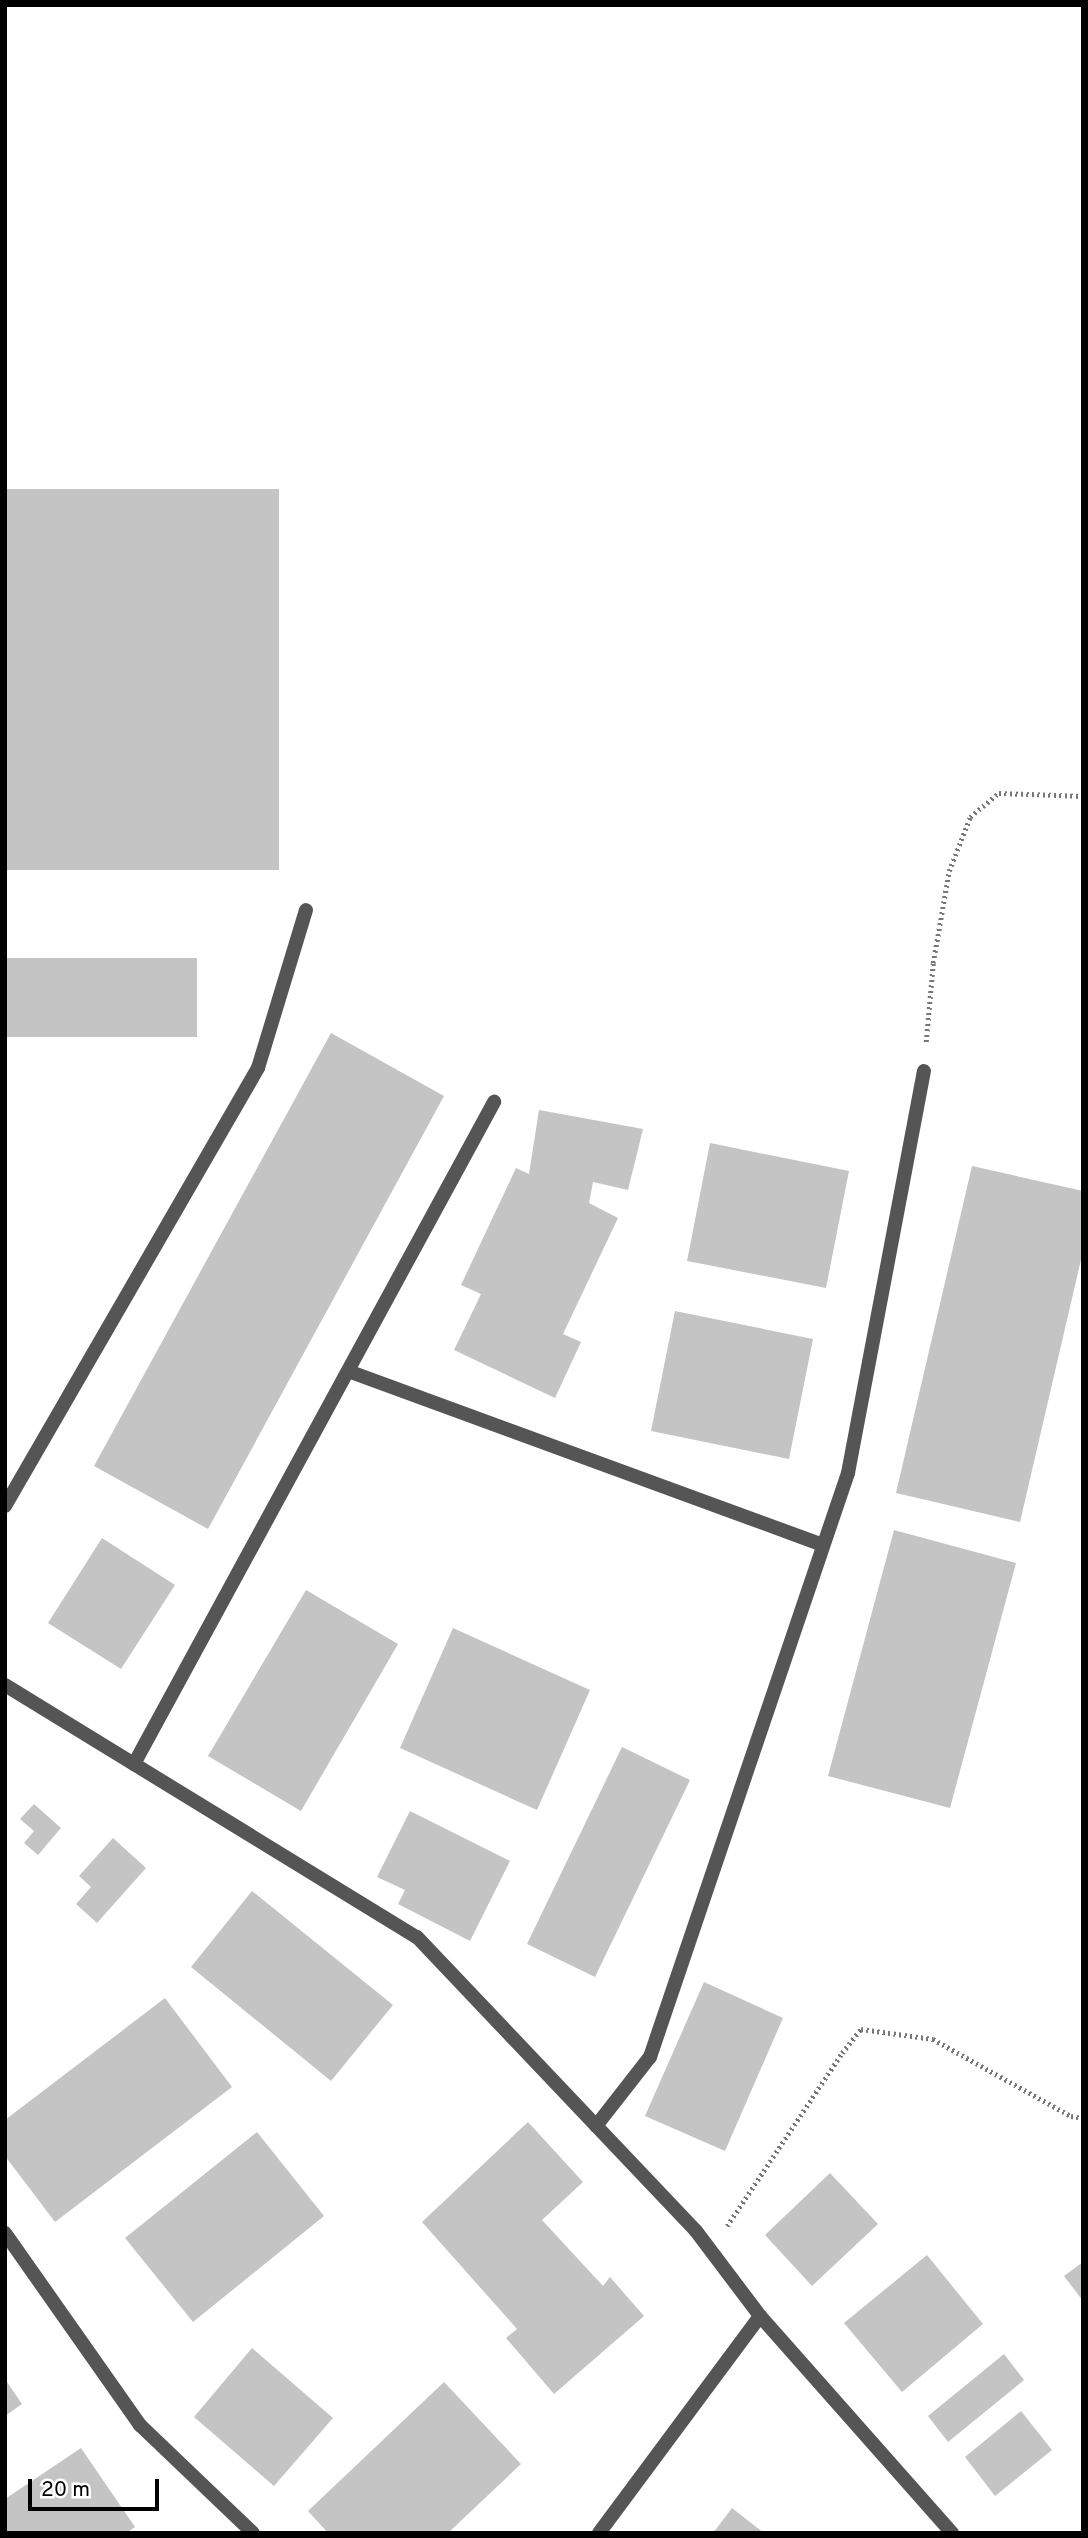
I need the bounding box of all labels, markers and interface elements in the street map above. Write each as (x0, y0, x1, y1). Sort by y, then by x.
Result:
scale bar (32, 2464, 163, 2508)
text: 20 m (41, 2477, 90, 2504)

